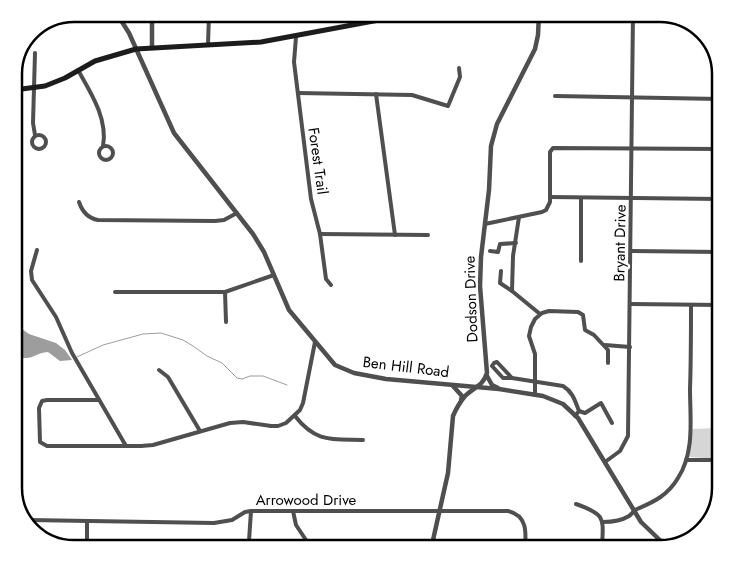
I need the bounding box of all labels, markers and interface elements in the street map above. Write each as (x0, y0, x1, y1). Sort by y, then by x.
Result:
street label: Forest Trail (302, 126, 334, 196)
street label: Bryant Drive (608, 204, 632, 282)
street label: Dodson Drive (458, 255, 484, 343)
street label: Ben Hill Road (362, 351, 450, 383)
street label: Arrowood Drive (256, 489, 357, 511)

